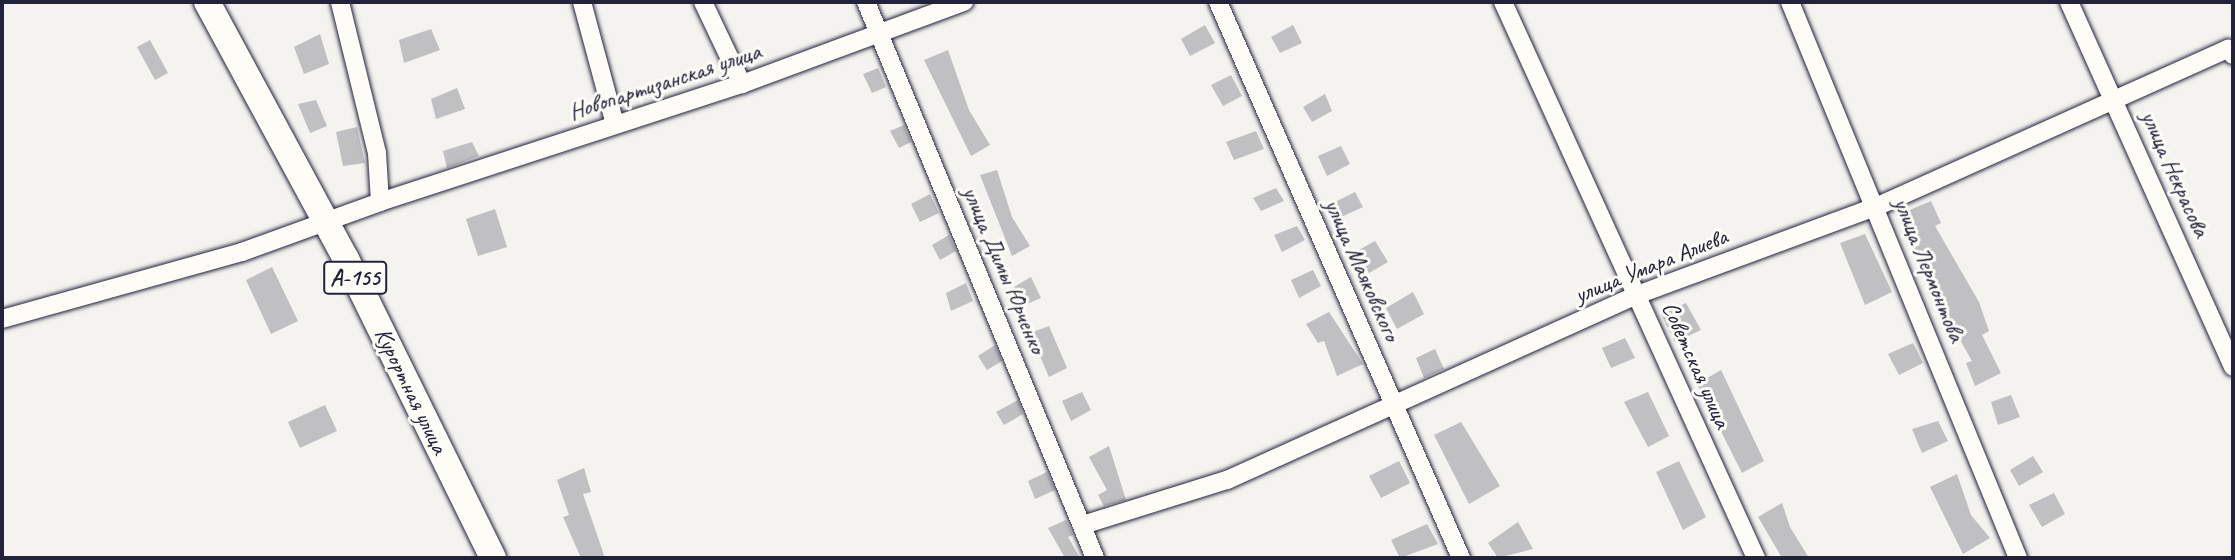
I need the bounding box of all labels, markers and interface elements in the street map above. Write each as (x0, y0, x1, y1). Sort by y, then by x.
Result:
street label: Новопартизанская улица (565, 37, 765, 127)
street label: улица Некрасова (2134, 106, 2216, 242)
street label: улица Димы Юрченко (956, 182, 1052, 358)
street label: улица Маяковского (1318, 194, 1406, 346)
street label: улица Лермонтова (1887, 194, 1971, 346)
street label: улица Умара Алиева (1570, 222, 1732, 310)
road number: А-155 (322, 258, 388, 298)
street label: Советская улица (1655, 296, 1737, 434)
street label: Курортная улица (368, 322, 454, 460)

